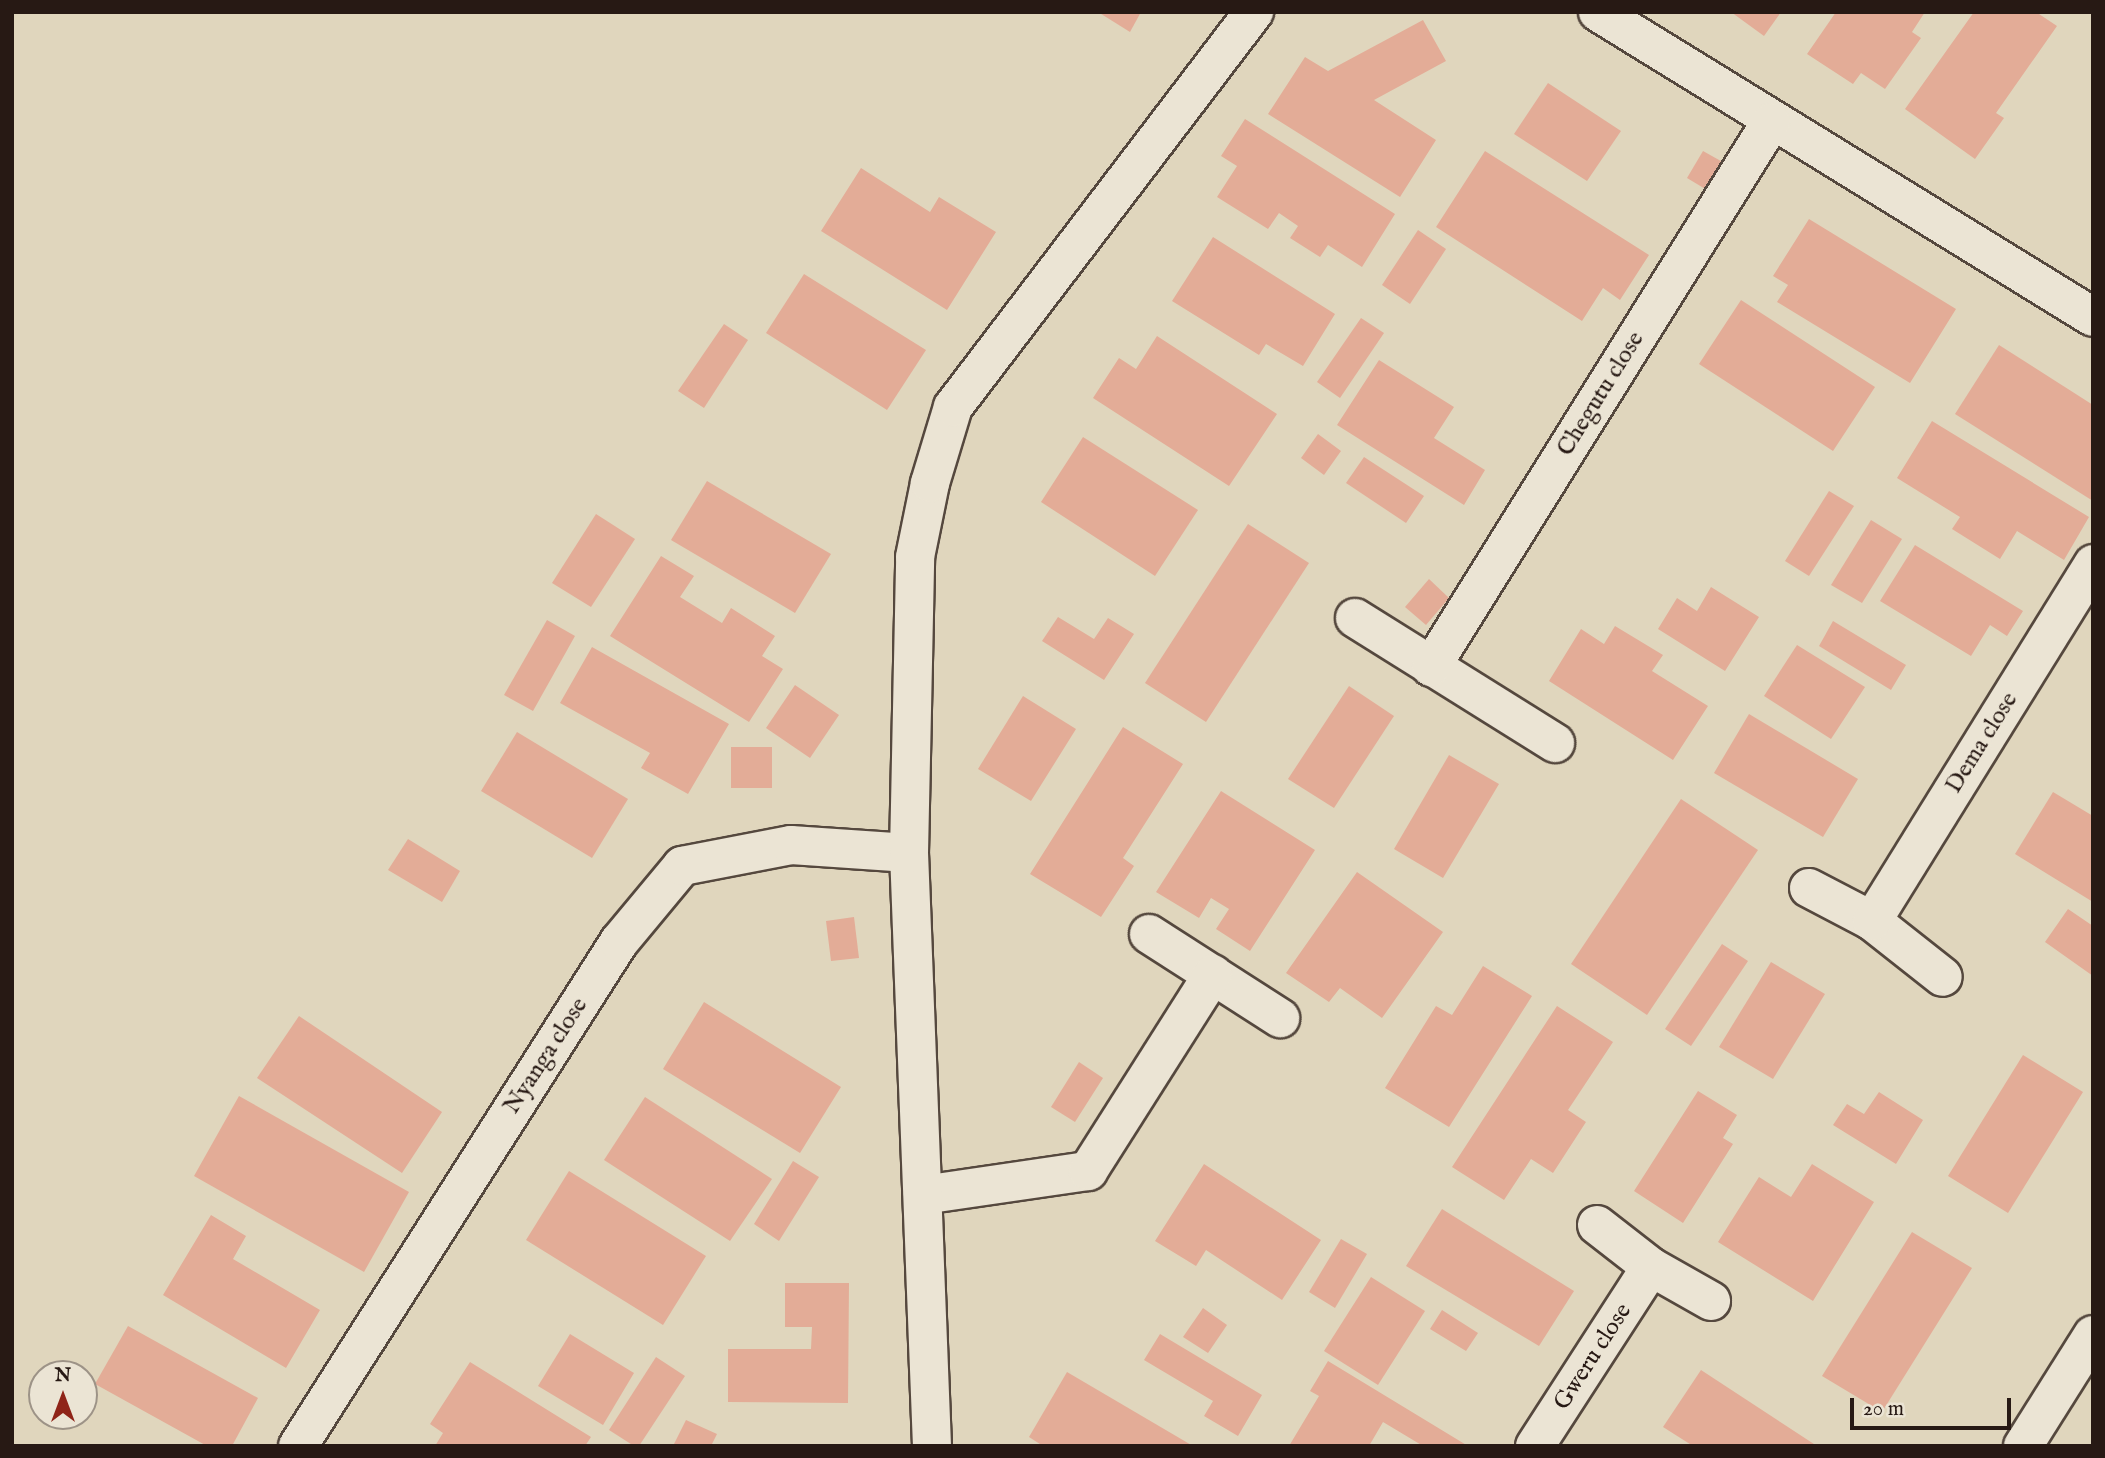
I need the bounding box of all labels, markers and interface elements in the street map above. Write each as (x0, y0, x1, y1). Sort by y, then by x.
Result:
street label: Chegutu close (1551, 326, 1651, 462)
street label: Dema close (1940, 687, 2024, 799)
street label: Nyanga close (498, 992, 594, 1120)
street label: Gweru close (1548, 1298, 1638, 1416)
north arrow (28, 1360, 98, 1430)
text: N (55, 1364, 71, 1388)
scale bar (1853, 1384, 2014, 1428)
text: 20 m (1863, 1396, 1904, 1423)

